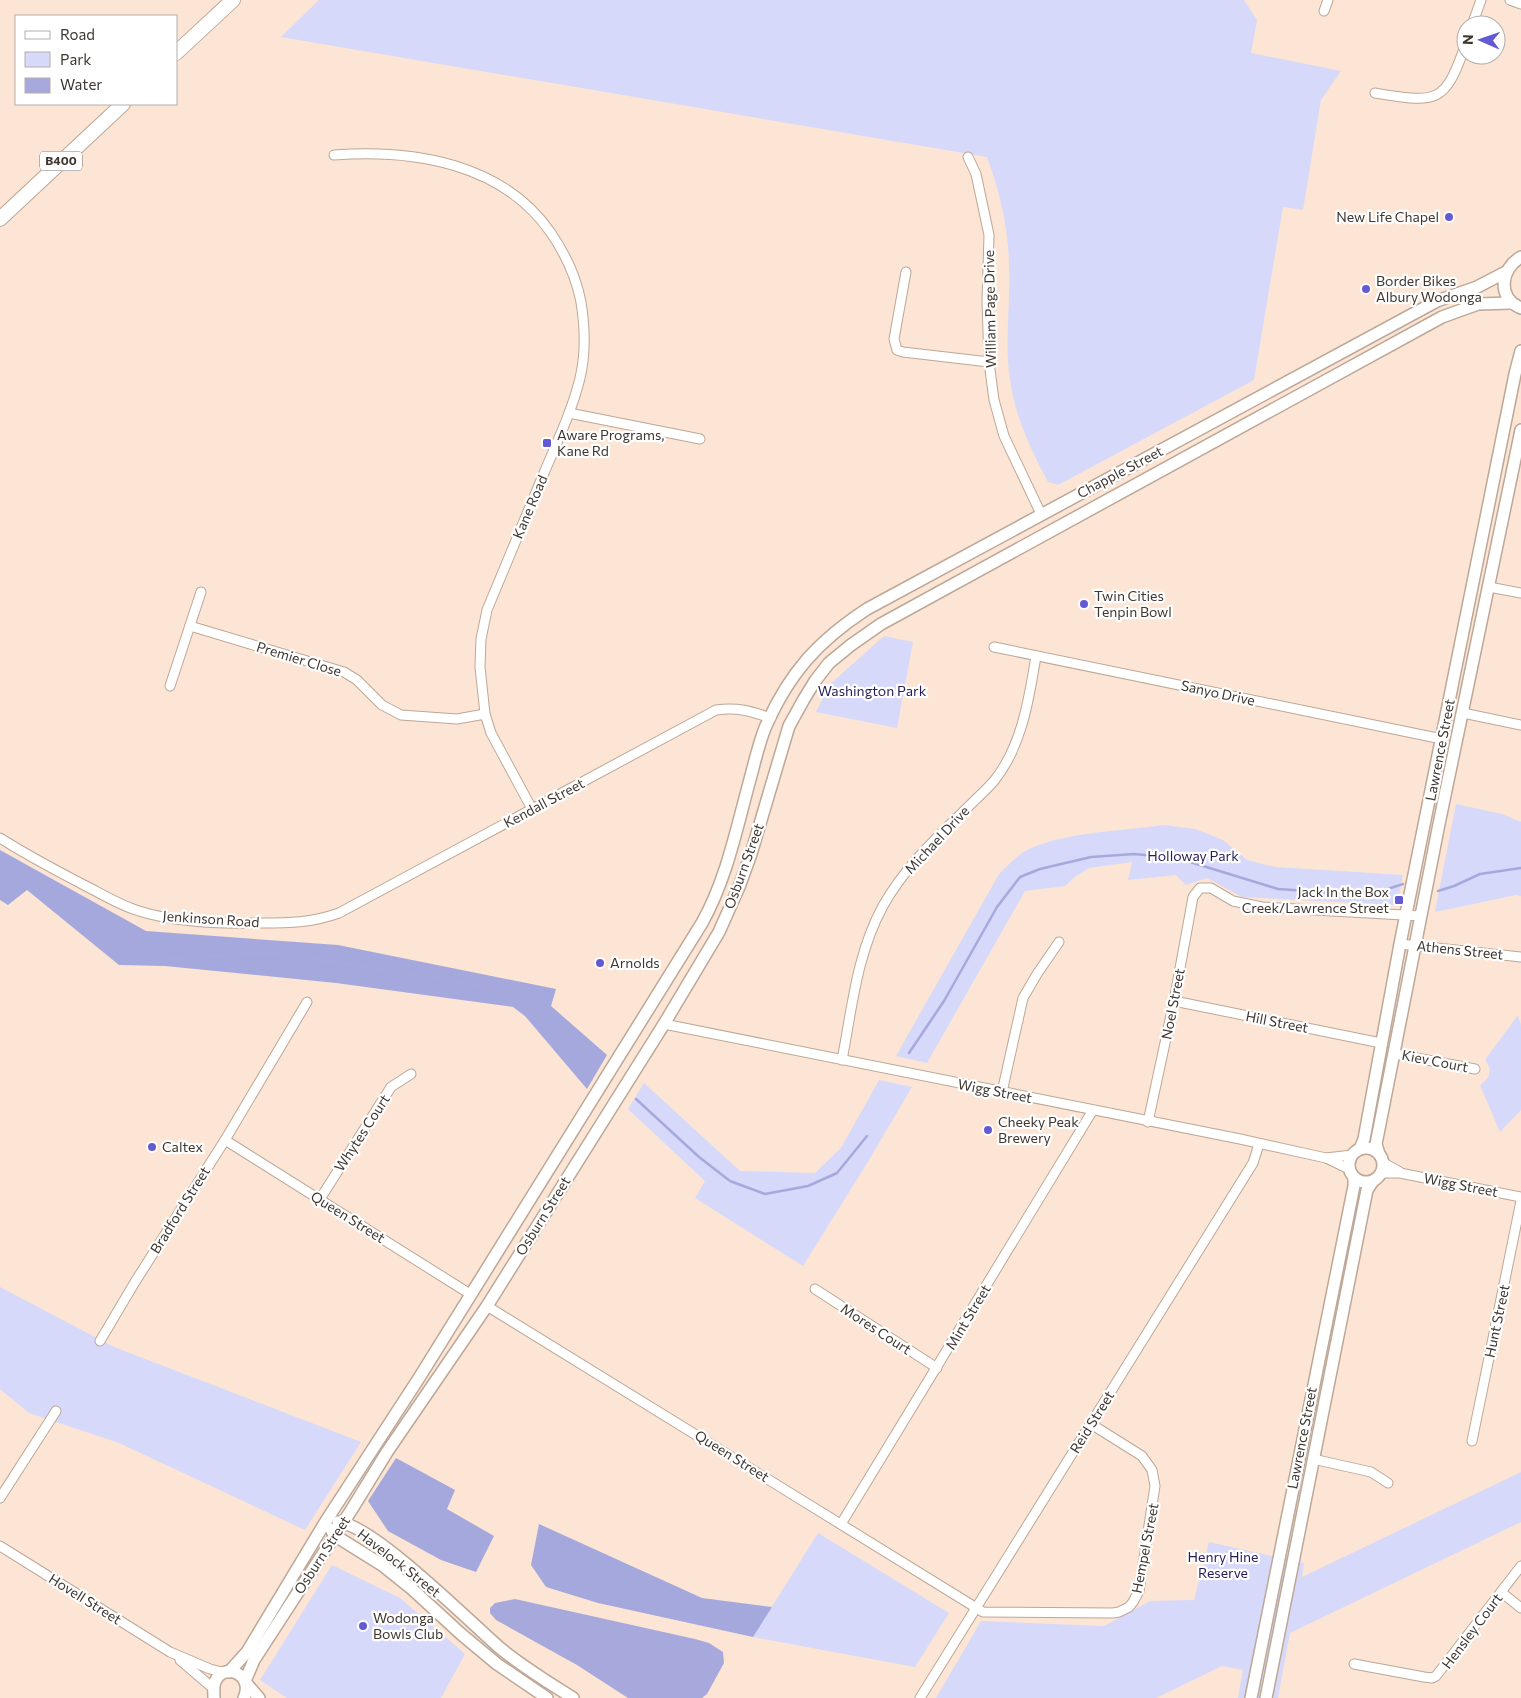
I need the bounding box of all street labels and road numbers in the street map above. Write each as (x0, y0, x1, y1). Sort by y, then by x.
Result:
road number: B400 (40, 152, 82, 170)
street label: William Page Drive (980, 250, 999, 368)
street label: Chapple Street (1074, 442, 1166, 501)
street label: Kane Road (509, 472, 551, 541)
street label: Premier Close (255, 638, 344, 680)
street label: Sanyo Drive (1180, 676, 1257, 709)
street label: Lawrence Street (1421, 697, 1458, 802)
street label: Kendall Street (500, 774, 587, 831)
street label: Michael Drive (901, 802, 972, 877)
street label: Osburn Street (720, 821, 767, 911)
street label: Jenkinson Road (162, 907, 260, 930)
street label: Athens Street (1416, 937, 1504, 963)
street label: Noel Street (1157, 967, 1188, 1041)
street label: Hill Street (1244, 1007, 1310, 1036)
street label: Kiev Court (1401, 1046, 1470, 1075)
street label: Wigg Street (957, 1075, 1034, 1106)
street label: Whytes Court (330, 1091, 393, 1175)
street label: Bradford Street (146, 1163, 213, 1256)
street label: Wigg Street (1423, 1169, 1500, 1200)
street label: Osburn Street (512, 1173, 574, 1258)
street label: Queen Street (308, 1187, 389, 1246)
street label: Mint Street (941, 1281, 994, 1352)
street label: Hunt Street (1480, 1283, 1513, 1359)
street label: Mores Court (838, 1299, 915, 1358)
street label: Lawrence Street (1283, 1385, 1320, 1490)
street label: Reid Street (1066, 1387, 1118, 1456)
street label: Queen Street (692, 1426, 773, 1485)
street label: Hempel Street (1127, 1501, 1162, 1594)
street label: Osburn Street (290, 1512, 353, 1597)
street label: Havelock Street (354, 1525, 444, 1600)
street label: Hovell Street (46, 1570, 125, 1628)
street label: Hensley Court (1438, 1589, 1506, 1672)

